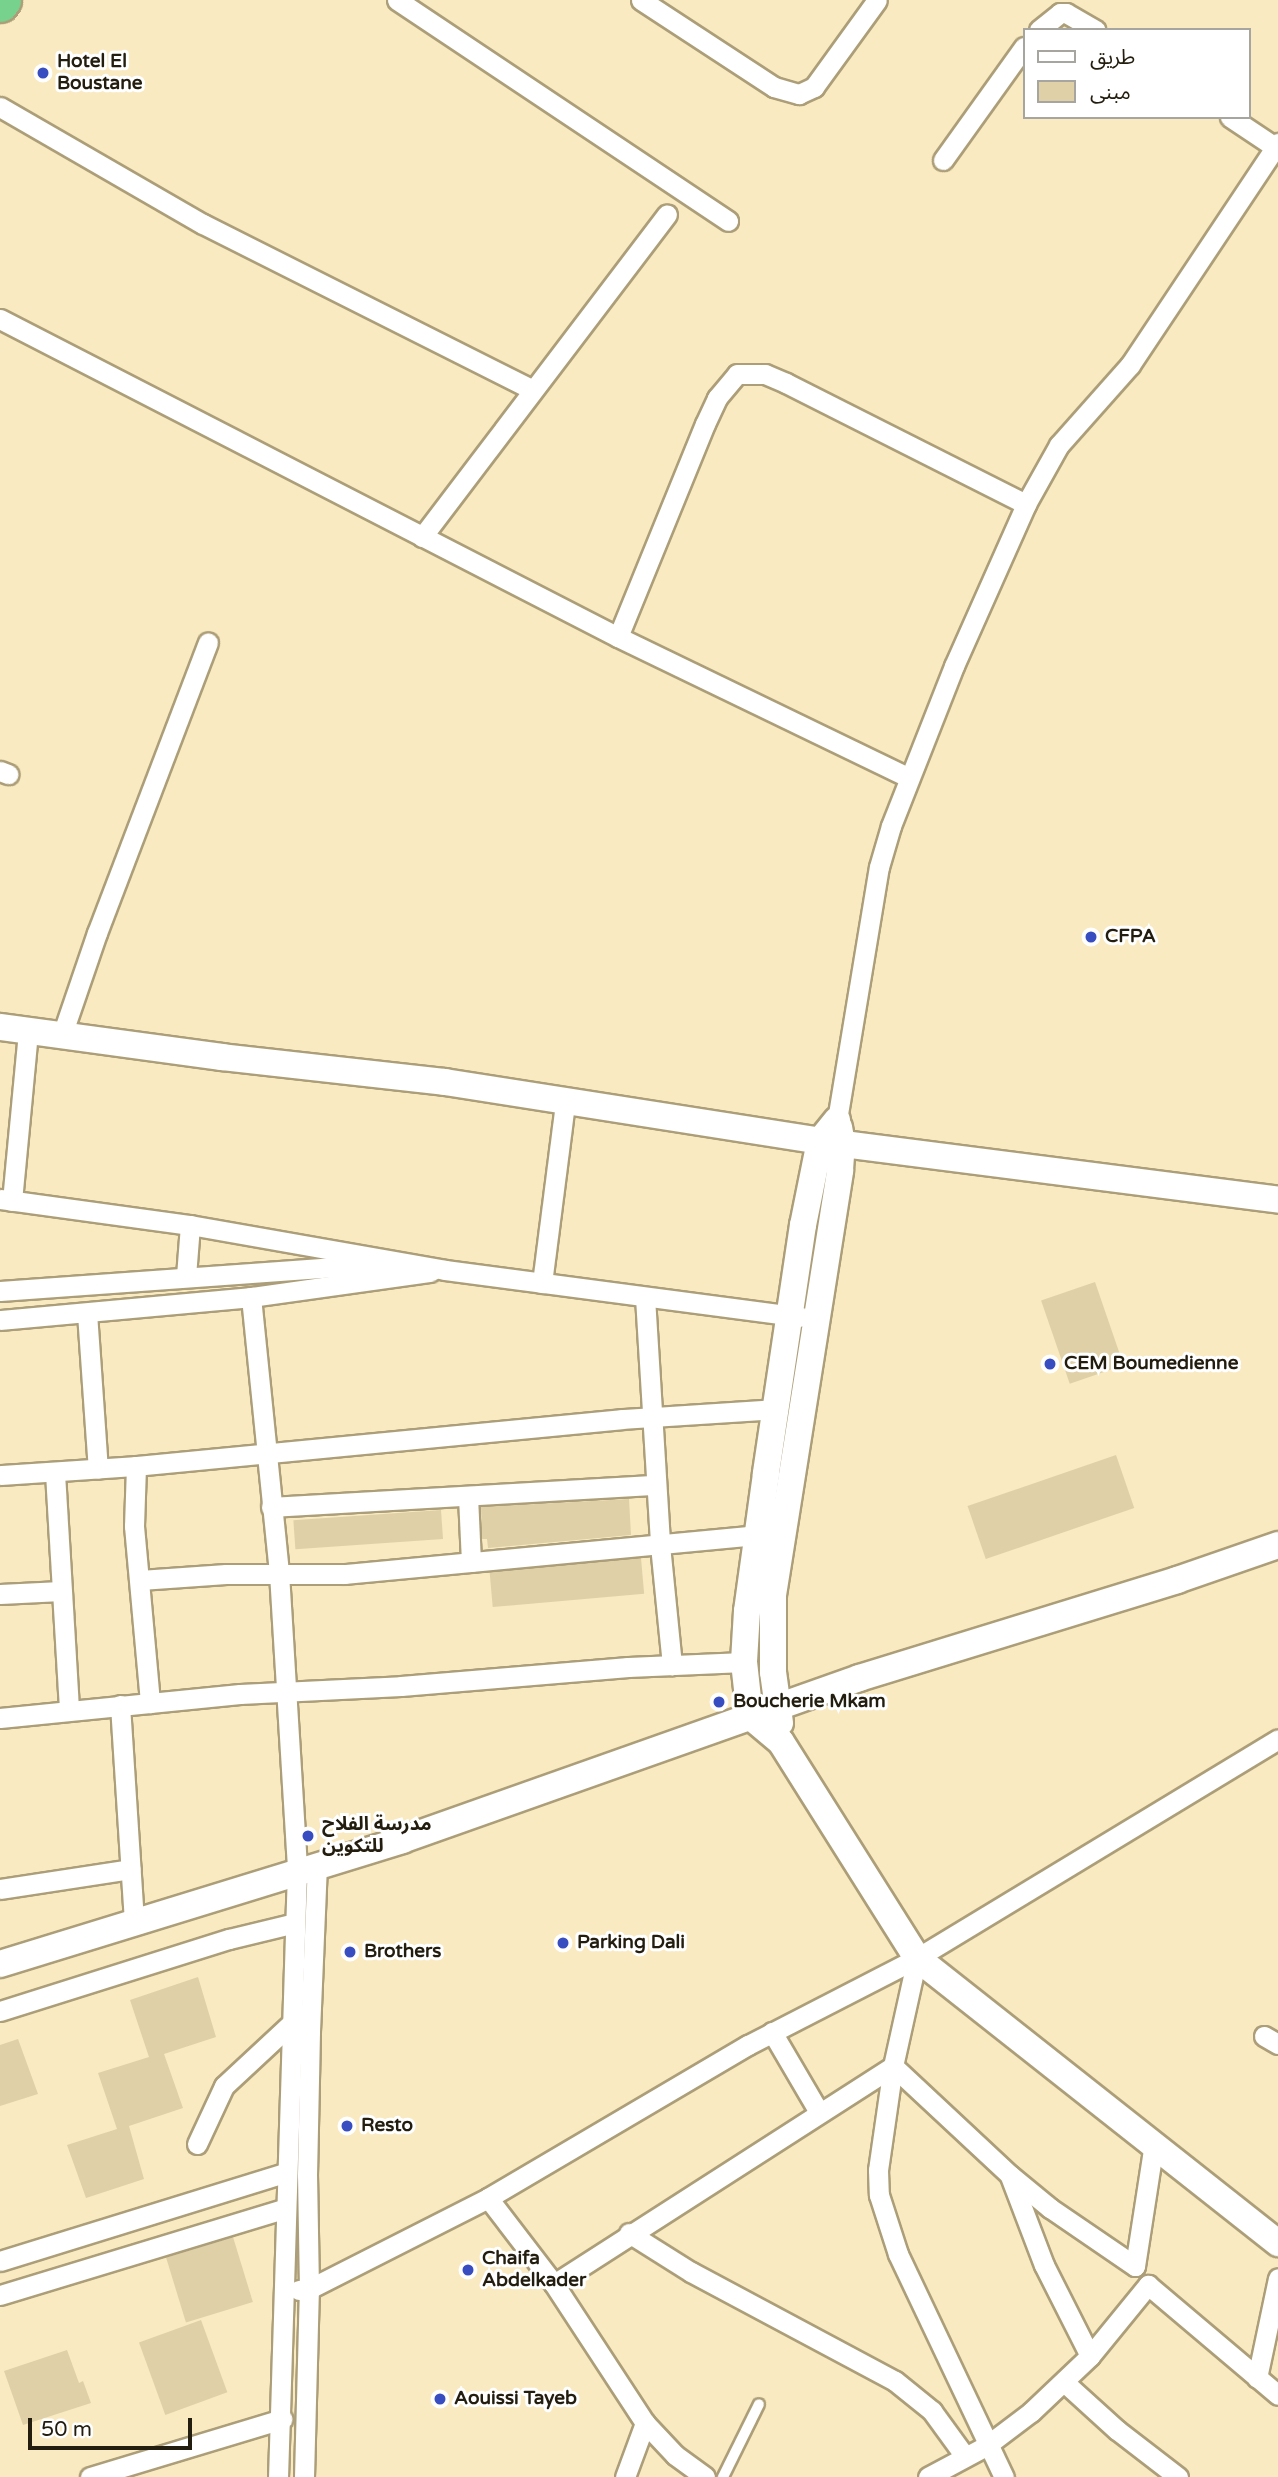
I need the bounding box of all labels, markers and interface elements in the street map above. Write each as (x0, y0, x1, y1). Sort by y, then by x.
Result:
legend (1023, 28, 1250, 119)
text: طريق (1090, 45, 1135, 70)
place label: Hotel El Boustane (57, 51, 142, 95)
marker: Hotel El Boustane (35, 65, 51, 81)
text: مبنى (1090, 80, 1131, 105)
place label: CFPA (1105, 926, 1156, 948)
marker: CFPA (1083, 929, 1099, 945)
place label: CEM Boumedienne (1064, 1353, 1238, 1375)
marker: CEM Boumedienne (1042, 1356, 1058, 1372)
place label: Boucherie Mkam (733, 1691, 886, 1713)
marker: Boucherie Mkam (711, 1694, 727, 1710)
place label: مدرسة الفلاح للتكوين (322, 1814, 432, 1858)
marker: مدرسة الفلاح للتكوين (300, 1828, 316, 1844)
place label: Parking Dali (577, 1932, 685, 1954)
marker: Parking Dali (555, 1935, 571, 1951)
place label: Brothers (364, 1941, 441, 1963)
marker: Brothers (342, 1944, 358, 1960)
place label: Resto (361, 2115, 413, 2137)
marker: Resto (339, 2118, 355, 2134)
place label: Chaifa Abdelkader (482, 2248, 586, 2292)
marker: Chaifa Abdelkader (460, 2262, 476, 2278)
place label: Aouissi Tayeb (454, 2388, 577, 2410)
marker: Aouissi Tayeb (432, 2391, 448, 2407)
scale bar (32, 2404, 196, 2448)
text: 50 m (41, 2417, 92, 2442)

